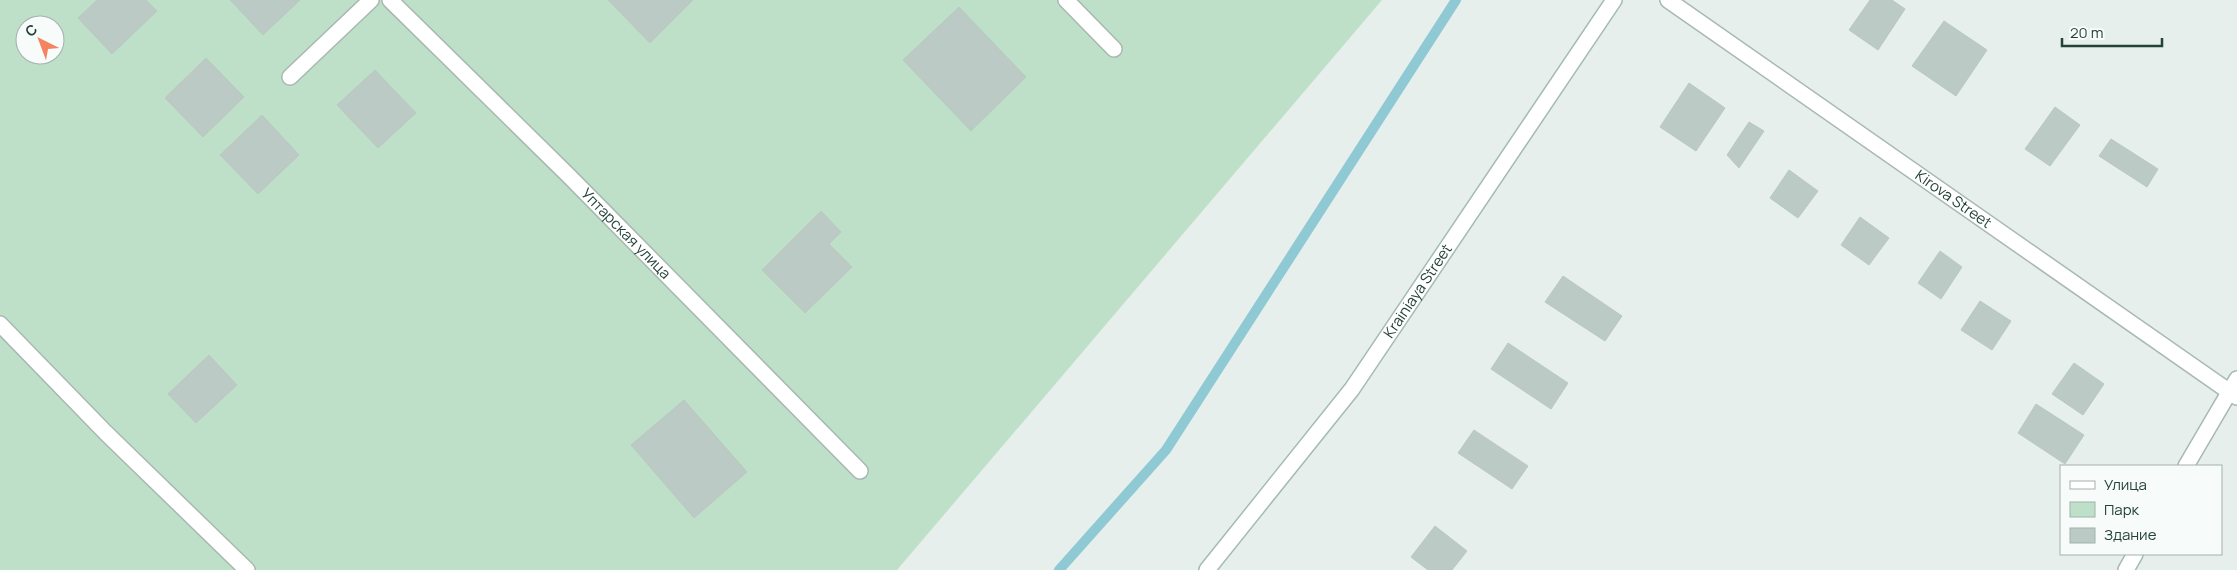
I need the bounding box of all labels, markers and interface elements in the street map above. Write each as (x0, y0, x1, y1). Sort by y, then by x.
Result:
north arrow (15, 15, 65, 65)
scale bar (2062, 15, 2162, 47)
text: С (21, 19, 41, 40)
text: 20 m (2070, 22, 2103, 43)
street label: Kirova Street (1911, 165, 1996, 233)
street label: Уптарская улица (577, 183, 676, 283)
street label: Krainiaya Street (1378, 240, 1457, 342)
legend (2060, 465, 2222, 555)
text: Улица (2104, 474, 2147, 495)
text: Парк (2104, 499, 2140, 520)
text: Здание (2104, 524, 2157, 545)

